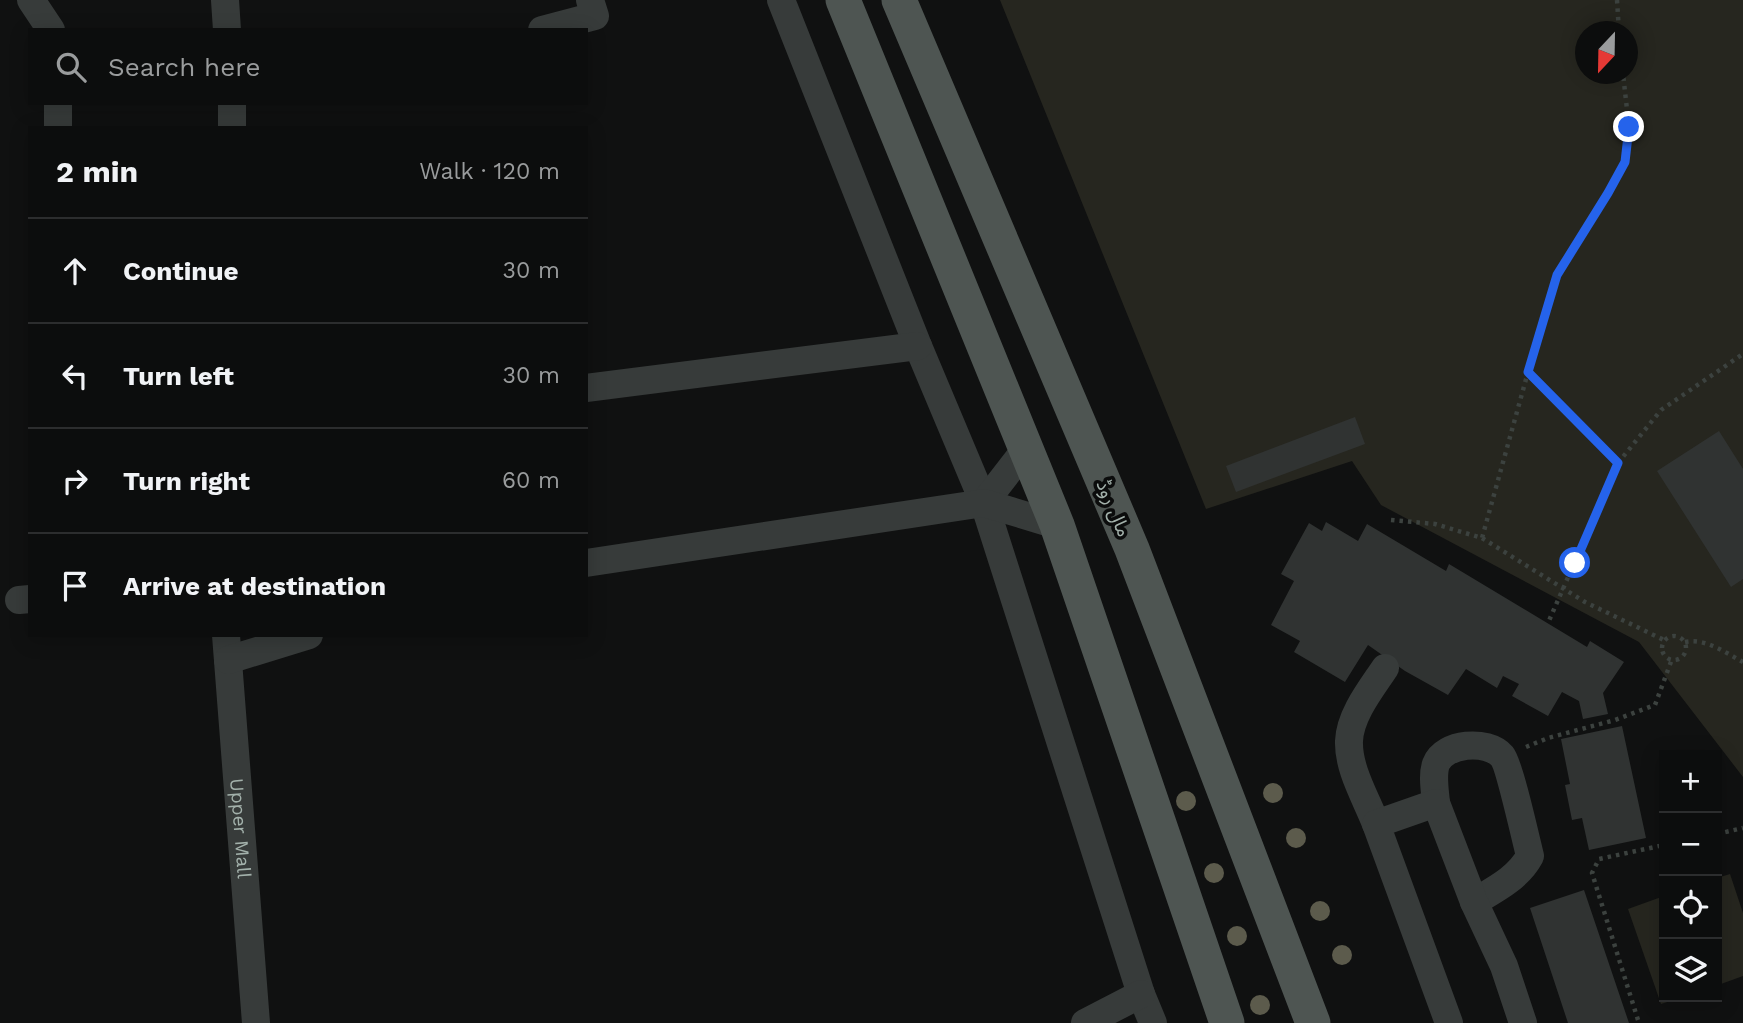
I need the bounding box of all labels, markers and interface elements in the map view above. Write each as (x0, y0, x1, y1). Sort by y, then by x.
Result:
north arrow (1575, 21, 1638, 84)
search box (28, 28, 588, 105)
icon: search (52, 48, 90, 86)
text: Search here (108, 52, 260, 82)
route end (1613, 111, 1644, 142)
text: 2 min (56, 154, 138, 189)
text: Walk · 120 m (419, 158, 560, 185)
icon: ahead (56, 252, 94, 290)
text: Continue (123, 256, 239, 286)
text: 30 m (503, 257, 560, 284)
icon: left (56, 357, 94, 395)
text: Turn left (123, 361, 234, 391)
text: 30 m (503, 362, 560, 389)
icon: right (56, 462, 94, 500)
text: Turn right (123, 466, 250, 496)
text: 60 m (502, 467, 560, 494)
street label: مال روڈ (1091, 476, 1136, 540)
route start (1559, 547, 1590, 578)
icon: arrive (56, 567, 94, 605)
text: Arrive at destination (123, 571, 386, 601)
map controls (1659, 750, 1722, 1002)
button: + (1659, 750, 1722, 813)
street label: Upper Mall (225, 777, 256, 880)
button: − (1659, 813, 1722, 876)
button: locate (1659, 876, 1722, 939)
button: layers (1659, 939, 1722, 1002)

